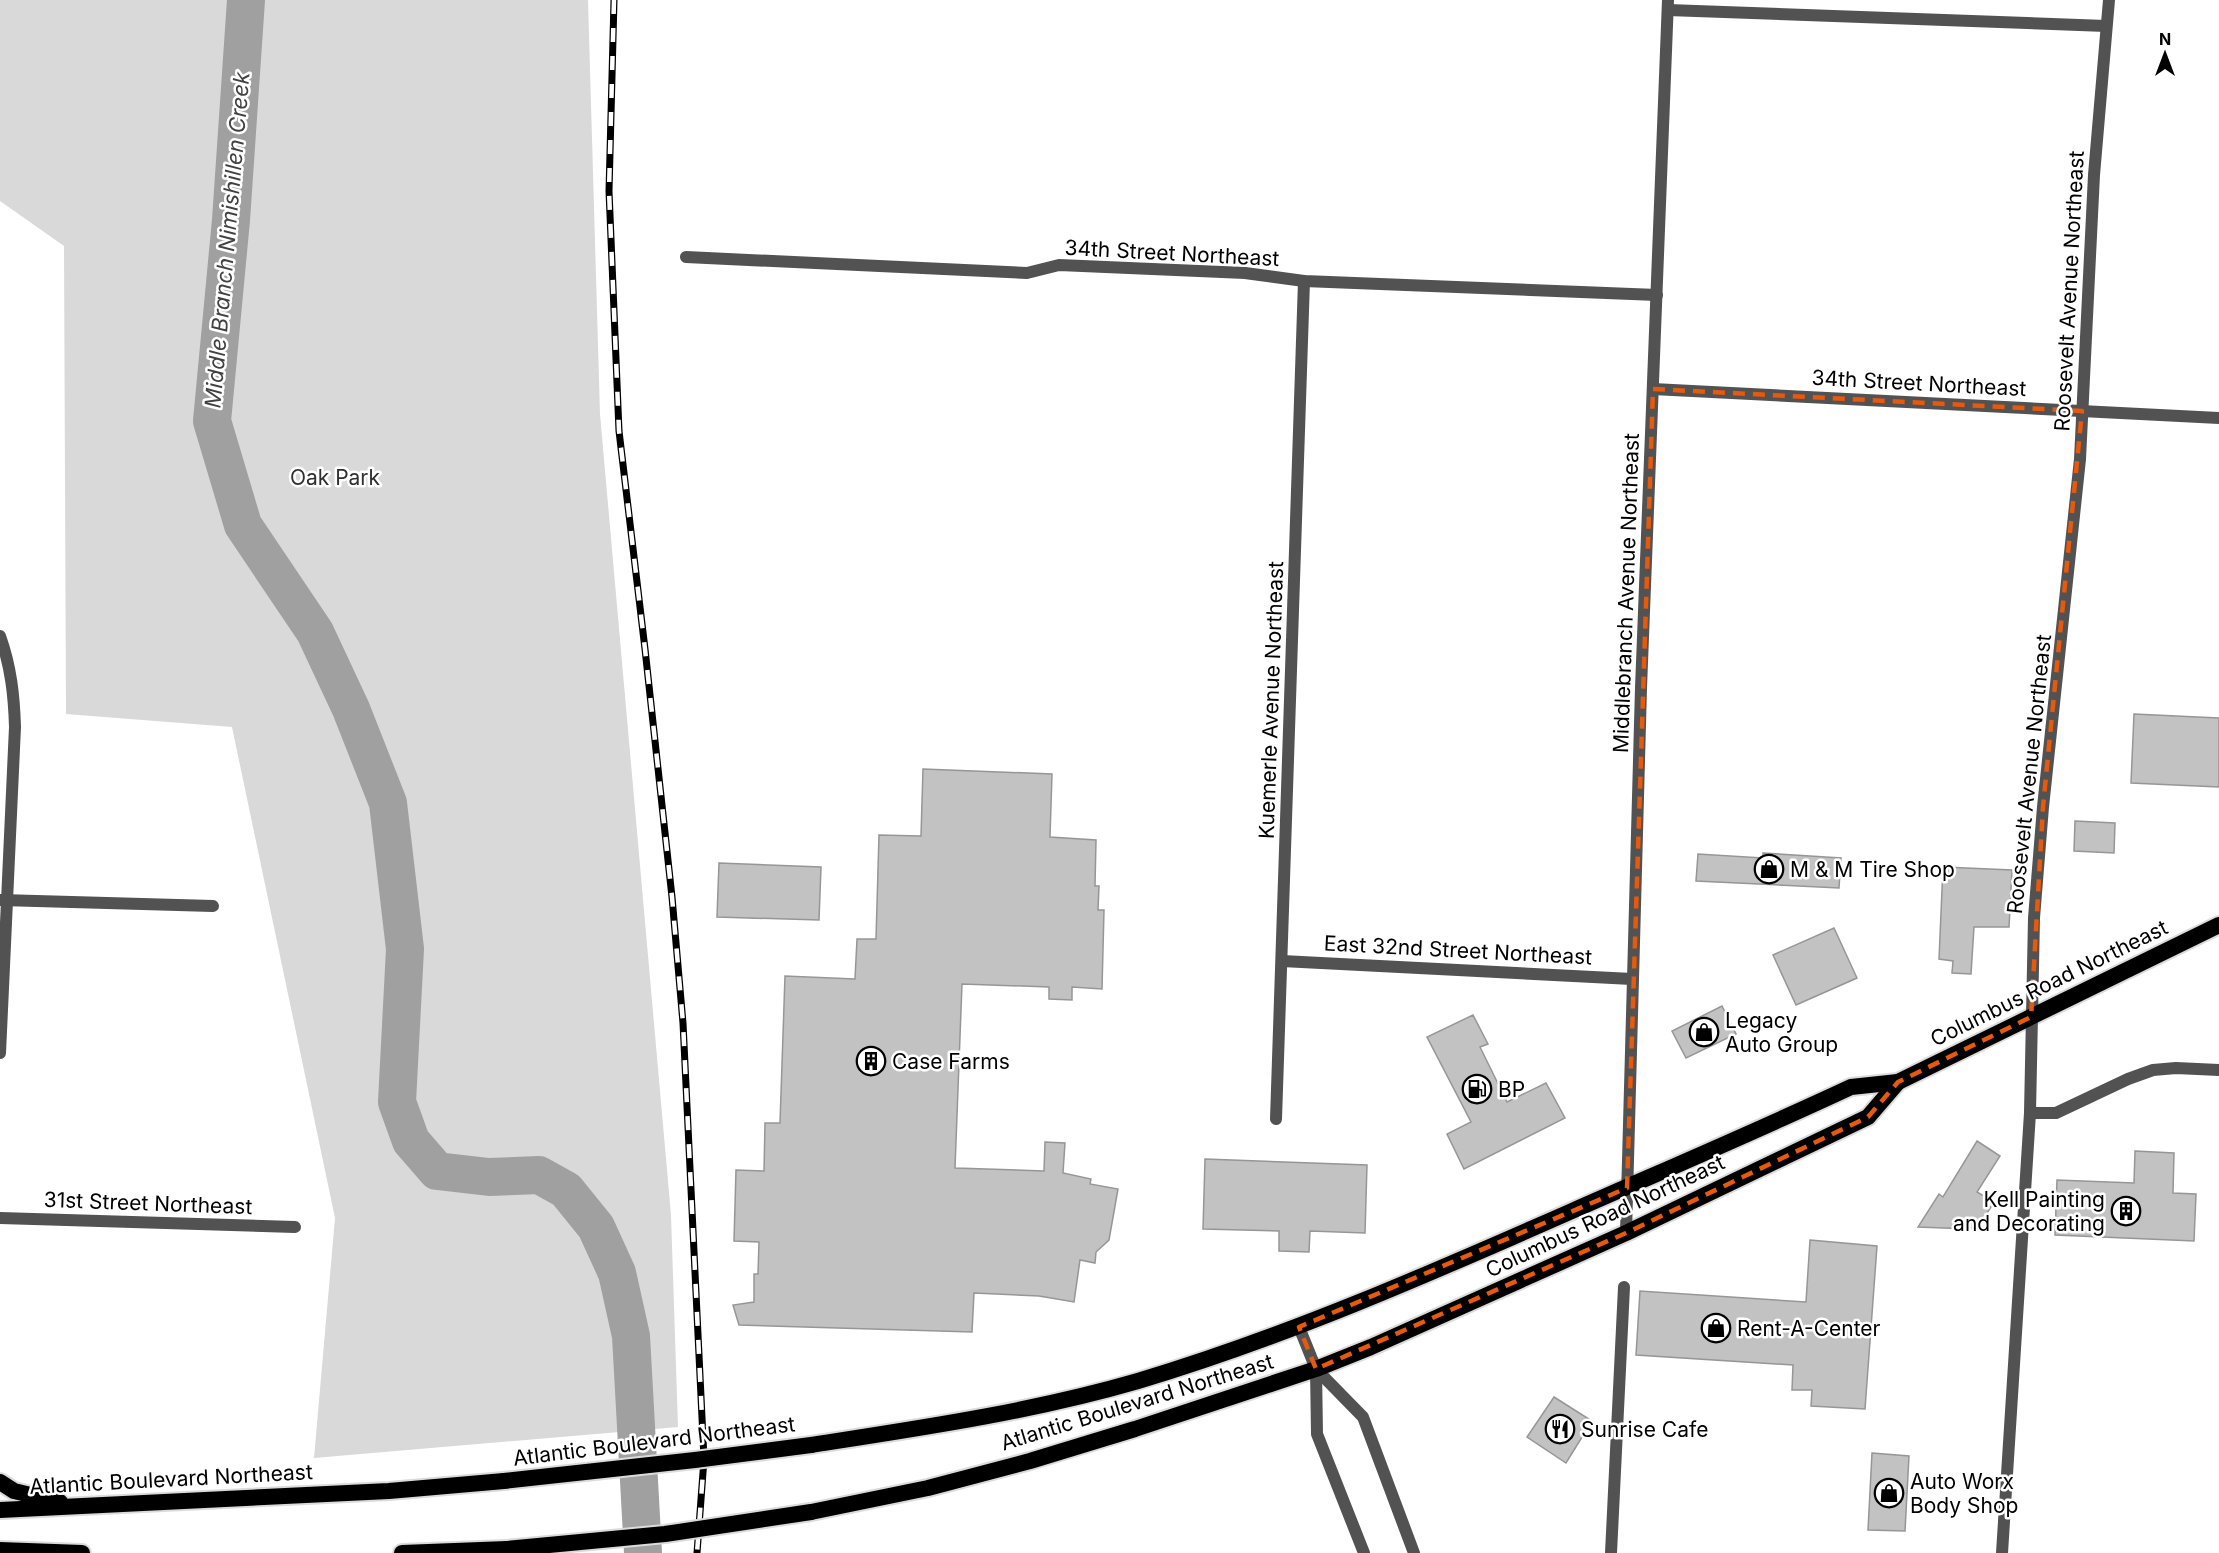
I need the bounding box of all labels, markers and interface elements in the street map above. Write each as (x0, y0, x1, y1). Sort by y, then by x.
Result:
north arrow (2135, 24, 2195, 84)
text: N (2159, 29, 2171, 49)
water label: Middle Branch Nimishillen Creek (199, 70, 255, 409)
street label: Roosevelt Avenue Northeast (2049, 150, 2089, 432)
street label: 34th Street Northeast (1064, 235, 1280, 271)
street label: 34th Street Northeast (1811, 365, 2027, 401)
street label: Middlebranch Avenue Northeast (1608, 432, 1644, 753)
park label: Oak Park (290, 465, 381, 490)
street label: Kuemerle Avenue Northeast (1254, 561, 1288, 839)
street label: Roosevelt Avenue Northeast (2002, 633, 2056, 915)
shop icon: M & M Tire Shop (1753, 853, 1785, 885)
place label: M & M Tire Shop (1790, 857, 1955, 882)
street label: Columbus Road Northeast (1926, 915, 2172, 1051)
street label: East 32nd Street Northeast (1323, 930, 1593, 970)
place label: Legacy Auto Group (1725, 1008, 1838, 1057)
shop icon: Legacy Auto Group (1688, 1016, 1720, 1048)
building icon: Case Farms (855, 1045, 887, 1077)
place label: Case Farms (892, 1049, 1010, 1074)
fuel station icon: BP (1461, 1073, 1493, 1105)
place label: BP (1498, 1077, 1525, 1102)
street label: Columbus Road Northeast (1482, 1150, 1729, 1282)
street label: 31st Street Northeast (43, 1187, 253, 1219)
place label: Kell Painting and Decorating (1953, 1187, 2105, 1236)
building icon: Kell Painting and Decorating (2110, 1195, 2142, 1227)
shop icon: Rent-A-Center (1700, 1312, 1732, 1344)
place label: Rent-A-Center (1737, 1316, 1881, 1341)
street label: Atlantic Boulevard Northeast (998, 1349, 1276, 1455)
street label: Atlantic Boulevard Northeast (512, 1411, 796, 1471)
restaurant icon: Sunrise Cafe (1544, 1413, 1576, 1445)
place label: Sunrise Cafe (1581, 1417, 1708, 1442)
street label: Atlantic Boulevard Northeast (29, 1459, 313, 1499)
place label: Auto Worx Body Shop (1910, 1469, 2018, 1518)
shop icon: Auto Worx Body Shop (1873, 1477, 1905, 1509)

